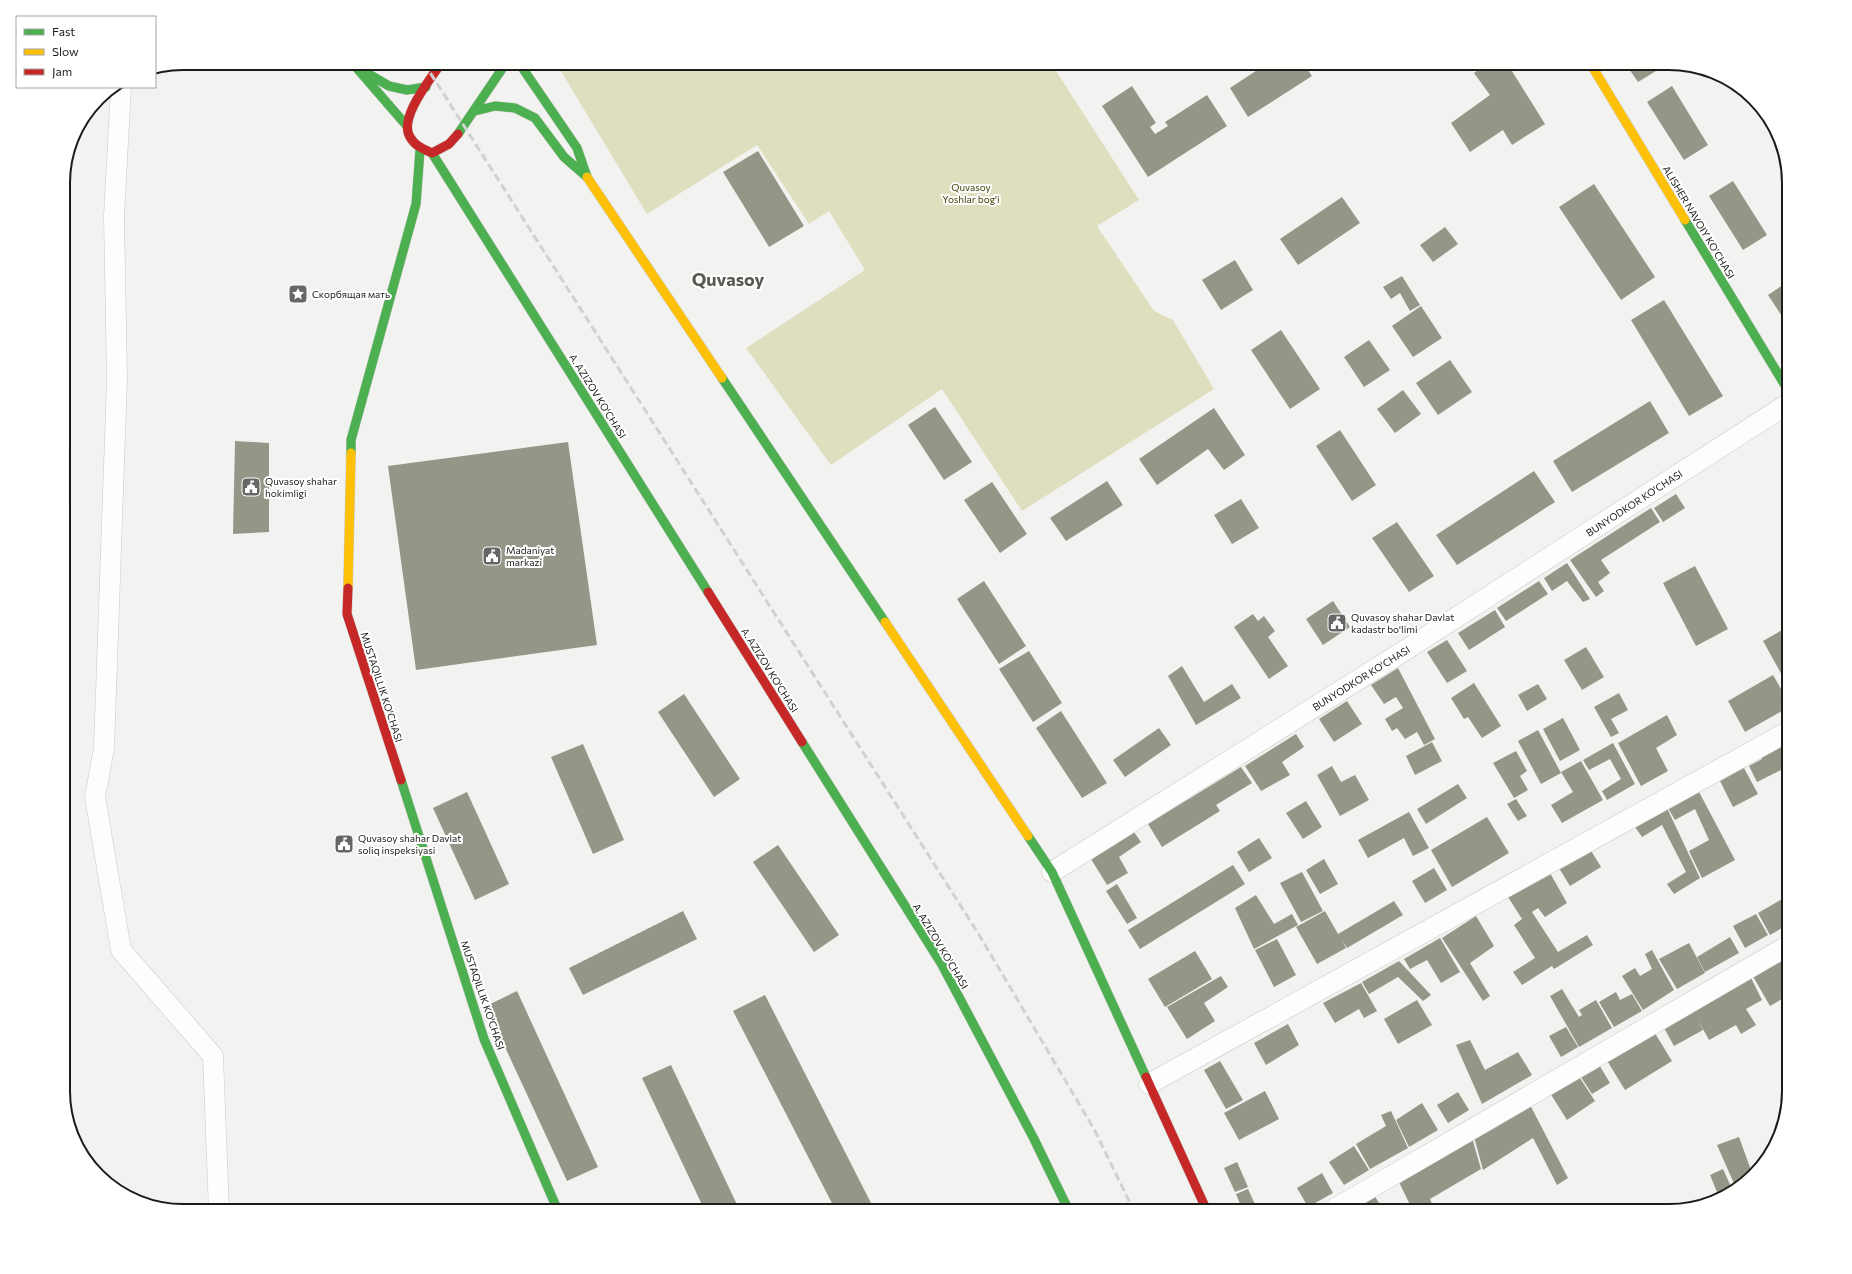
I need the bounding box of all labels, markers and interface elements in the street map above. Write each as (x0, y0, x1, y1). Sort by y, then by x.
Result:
legend (16, 16, 156, 88)
text: Fast (52, 24, 75, 38)
text: Slow (52, 44, 79, 58)
text: Jam (52, 64, 72, 79)
street label: ALISHER NAVOIY KO'CHASI (1660, 163, 1738, 281)
park label: Quvasoy Yoshlar bog'i (942, 181, 1000, 205)
district label: Quvasoy (692, 268, 764, 290)
place icon: Скорбящая мать (287, 283, 309, 305)
place label: Скорбящая мать (312, 288, 390, 300)
street label: A. AZIZOV KO'CHASI (567, 352, 629, 440)
street label: BUNYODKOR KO'CHASI (1584, 467, 1684, 539)
place label: Quvasoy shahar hokimligi (265, 475, 337, 499)
public building icon: Quvasoy shahar hokimligi (240, 476, 262, 498)
place label: Madaniyat markazi (506, 544, 554, 568)
public building icon: Madaniyat markazi (481, 545, 503, 567)
place label: Quvasoy shahar Davlat kadastr bo'limi (1351, 611, 1454, 635)
public building icon: Quvasoy shahar Davlat kadastr bo'limi (1326, 612, 1348, 634)
street label: A. AZIZOV KO'CHASI (739, 626, 801, 714)
street label: MUSTAQILLIK KO'CHASI (359, 630, 405, 744)
street label: BUNYODKOR KO'CHASI (1310, 643, 1412, 713)
place label: Quvasoy shahar Davlat soliq inspeksiyasi (358, 832, 461, 856)
public building icon: Quvasoy shahar Davlat soliq inspeksiyasi (333, 833, 355, 855)
street label: A. AZIZOV KO'CHASI (911, 901, 971, 991)
street label: MUSTAQILLIK KO'CHASI (459, 939, 507, 1051)

